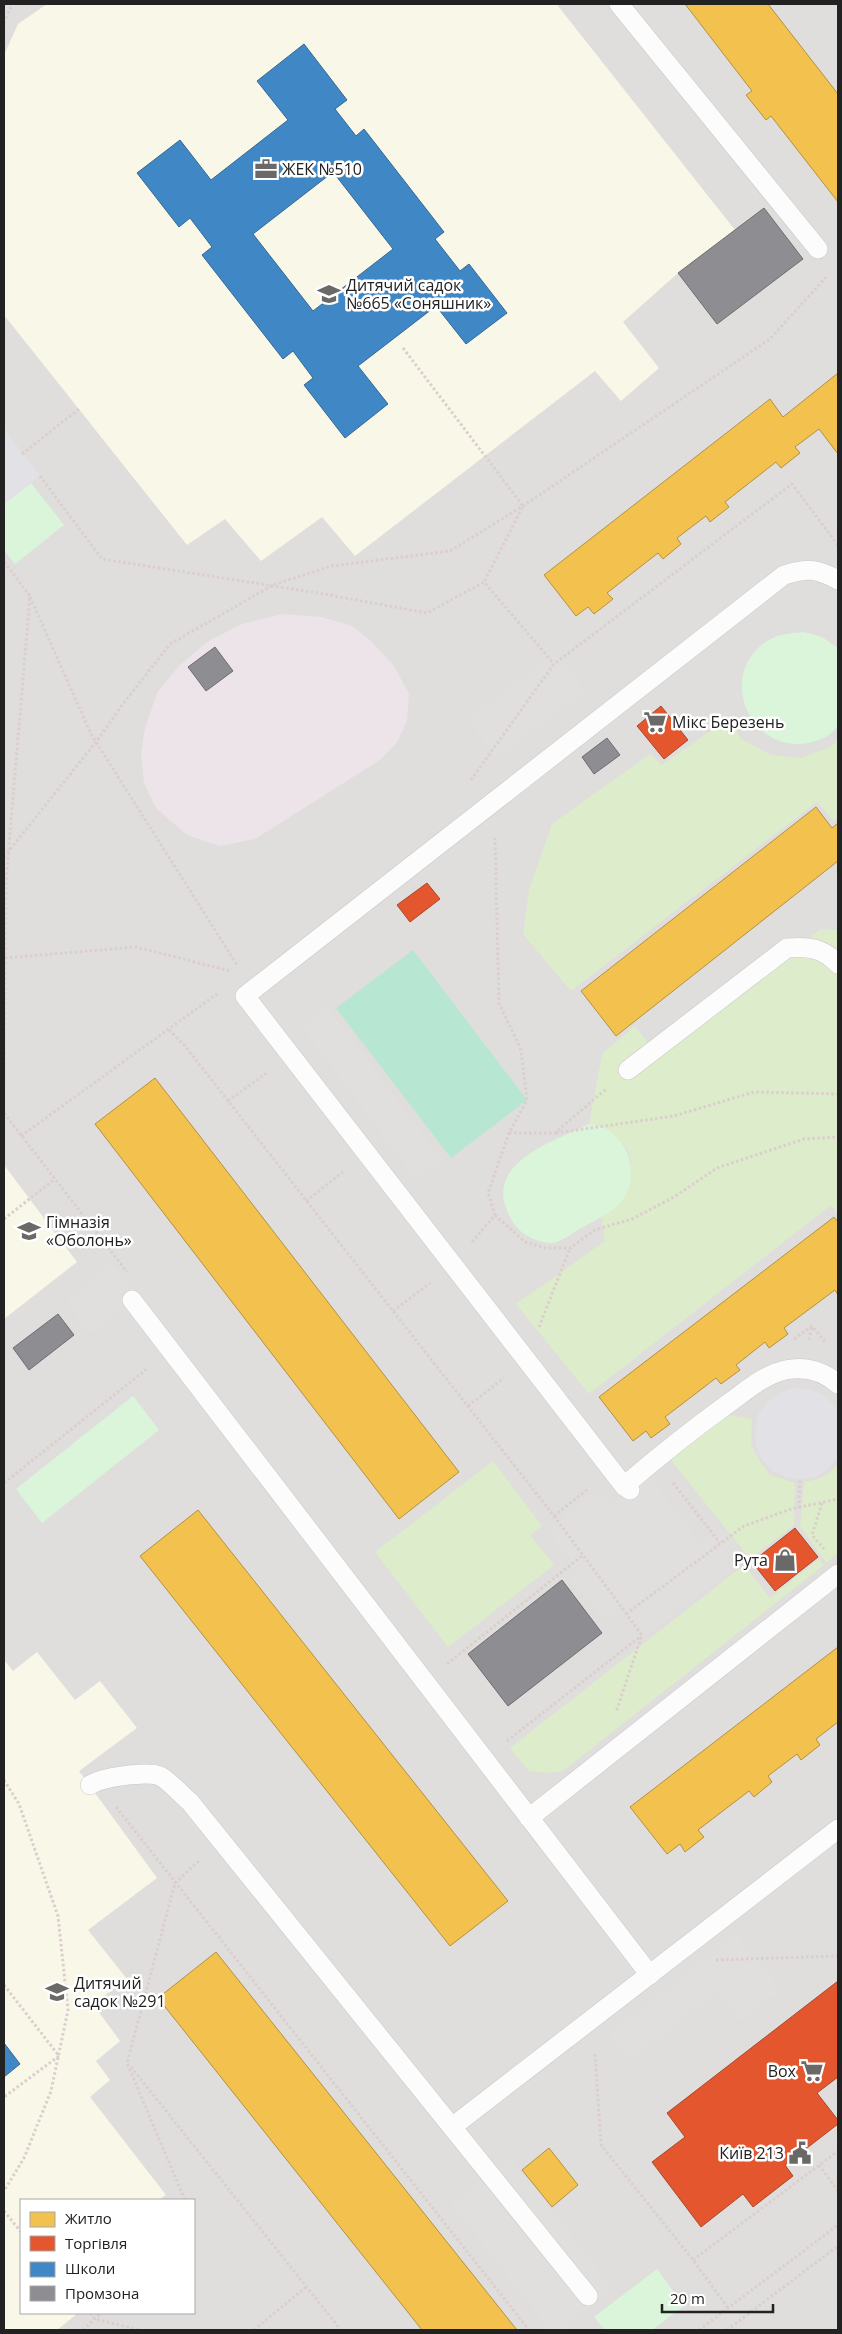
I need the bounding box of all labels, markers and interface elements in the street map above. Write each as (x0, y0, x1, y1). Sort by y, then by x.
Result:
office icon: ЖЕК №510 (253, 156, 279, 182)
place label: ЖЕК №510 (282, 158, 362, 180)
place label: Дитячий садок №665 «Соняшник» (346, 274, 491, 314)
school or university icon: Дитячий садок №665 «Соняшник» (316, 281, 342, 307)
supermarket icon: Мікс Березень (642, 709, 668, 735)
place label: Мікс Березень (672, 711, 784, 733)
place label: Гімназія «Оболонь» (46, 1211, 132, 1251)
school or university icon: Гімназія «Оболонь» (16, 1218, 42, 1244)
shop icon: Рута (772, 1547, 798, 1573)
place label: Рута (734, 1549, 768, 1571)
place label: Дитячий садок №291 (74, 1972, 166, 2012)
school or university icon: Дитячий садок №291 (44, 1979, 70, 2005)
supermarket icon: Box (799, 2058, 825, 2084)
place label: Box (768, 2060, 797, 2082)
public building icon: Київ 213 (787, 2140, 813, 2166)
place label: Київ 213 (719, 2142, 784, 2164)
legend (20, 2199, 195, 2314)
text: Житло (65, 2208, 112, 2228)
text: Торгівля (65, 2233, 127, 2253)
text: Школи (65, 2258, 115, 2278)
scale bar (662, 2282, 773, 2314)
text: Промзона (65, 2283, 139, 2303)
text: 20 m (670, 2288, 705, 2308)

